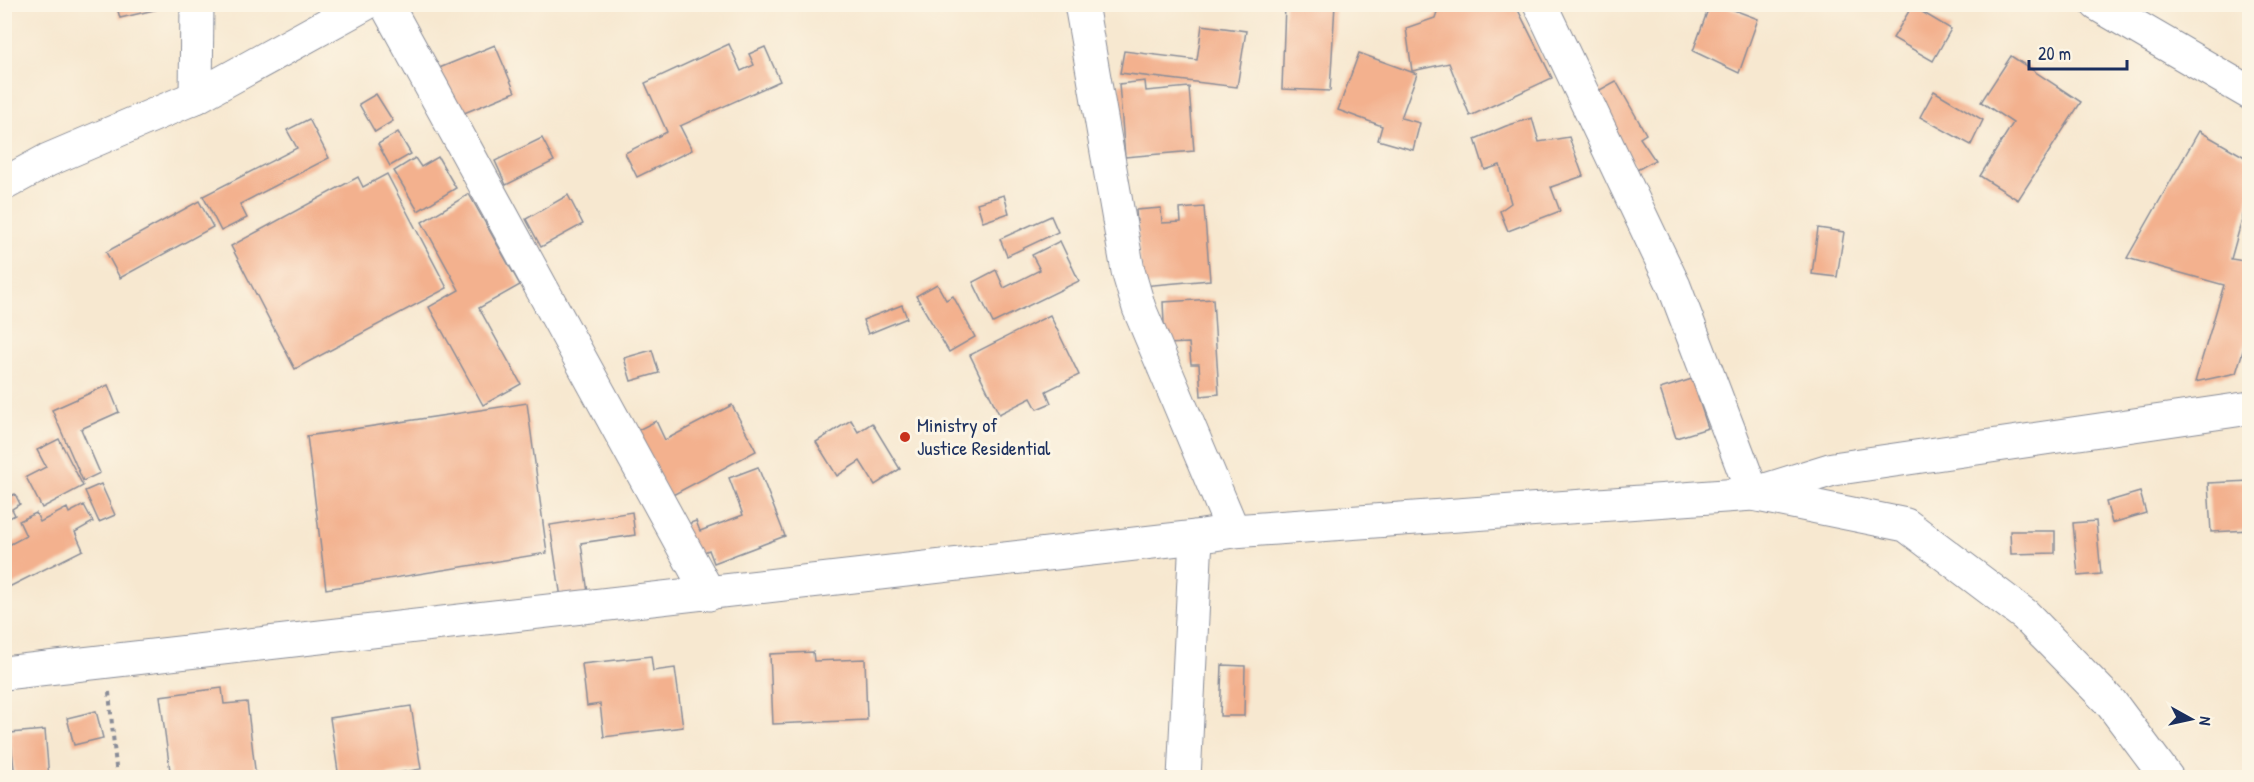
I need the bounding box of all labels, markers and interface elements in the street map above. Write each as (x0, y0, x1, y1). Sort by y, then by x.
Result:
scale bar (2029, 33, 2126, 71)
text: 20 m (2038, 41, 2071, 66)
place label: Ministry of Justice Residential (917, 411, 1051, 461)
marker: Ministry of Justice Residential (898, 430, 912, 444)
north arrow (2161, 689, 2221, 749)
text: N (2194, 715, 2217, 727)

